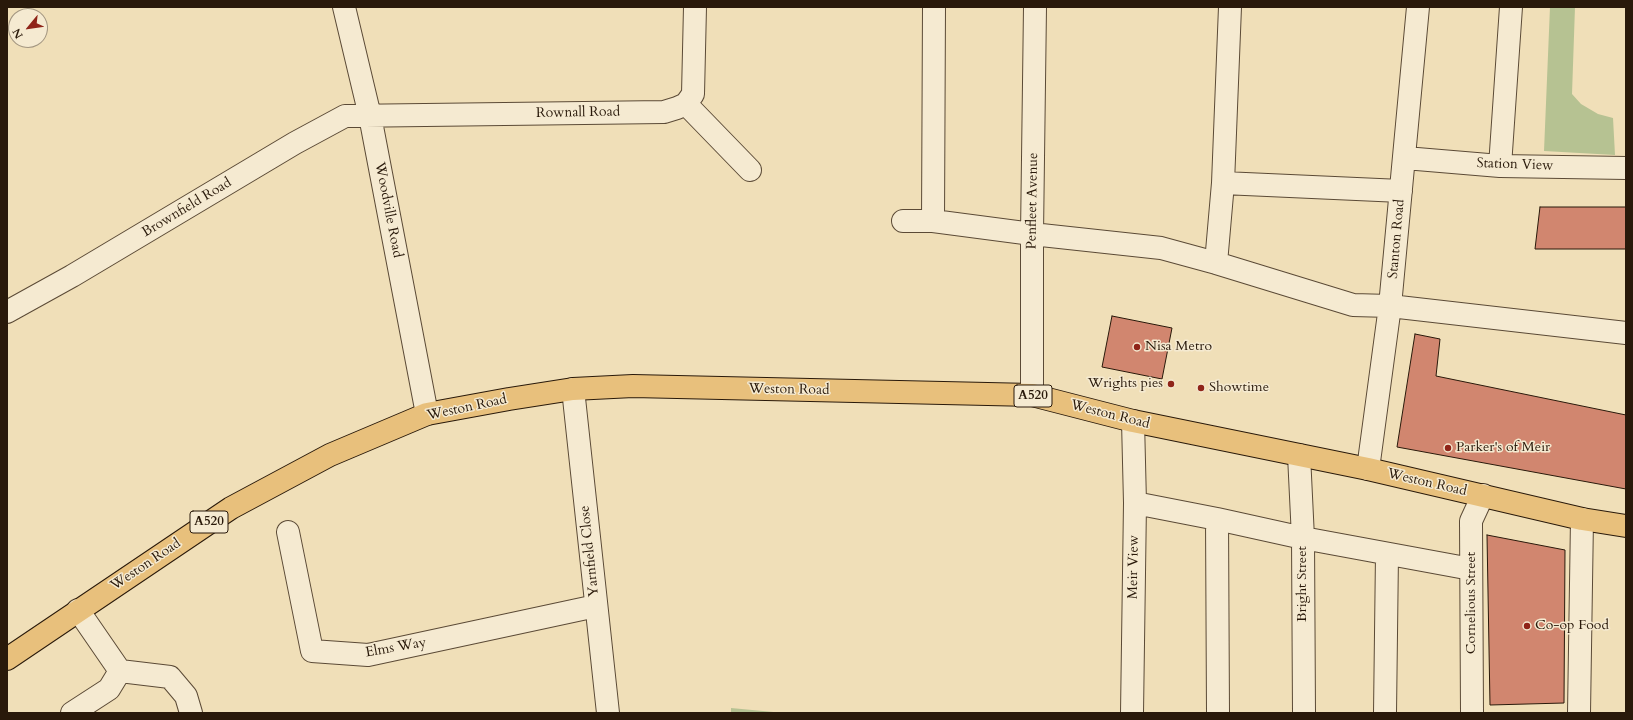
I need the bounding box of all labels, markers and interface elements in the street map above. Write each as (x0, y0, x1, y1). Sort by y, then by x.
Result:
north arrow (8, 8, 48, 48)
text: N (9, 26, 27, 41)
street label: Rownall Road (536, 104, 620, 122)
street label: Penfleet Avenue (1024, 152, 1042, 250)
street label: Station View (1476, 155, 1554, 175)
street label: Woodville Road (370, 161, 406, 259)
street label: Brownfield Road (139, 175, 235, 241)
street label: Stanton Road (1385, 198, 1409, 280)
place label: Nisa Metro (1145, 339, 1212, 355)
marker: Nisa Metro (1132, 342, 1142, 352)
place label: Wrights pies (1088, 376, 1163, 392)
marker: Wrights pies (1166, 379, 1176, 389)
place label: Showtime (1209, 380, 1269, 396)
street label: Weston Road (748, 381, 830, 399)
marker: Showtime (1196, 383, 1206, 393)
road number: A520 (1014, 385, 1052, 407)
street label: Weston Road (426, 391, 508, 425)
street label: Weston Road (1069, 397, 1151, 433)
place label: Parker's of Meir (1456, 440, 1550, 456)
marker: Parker's of Meir (1443, 443, 1453, 453)
street label: Weston Road (1386, 466, 1468, 500)
street label: Yarnfield Close (577, 505, 603, 597)
road number: A520 (190, 511, 228, 533)
street label: Weston Road (108, 535, 184, 595)
street label: Meir View (1125, 535, 1143, 599)
street label: Bright Street (1295, 546, 1311, 622)
street label: Cornelious Street (1464, 552, 1480, 654)
place label: Co-op Food (1535, 618, 1609, 634)
marker: Co-op Food (1522, 621, 1532, 631)
street label: Elms Way (364, 634, 428, 662)

